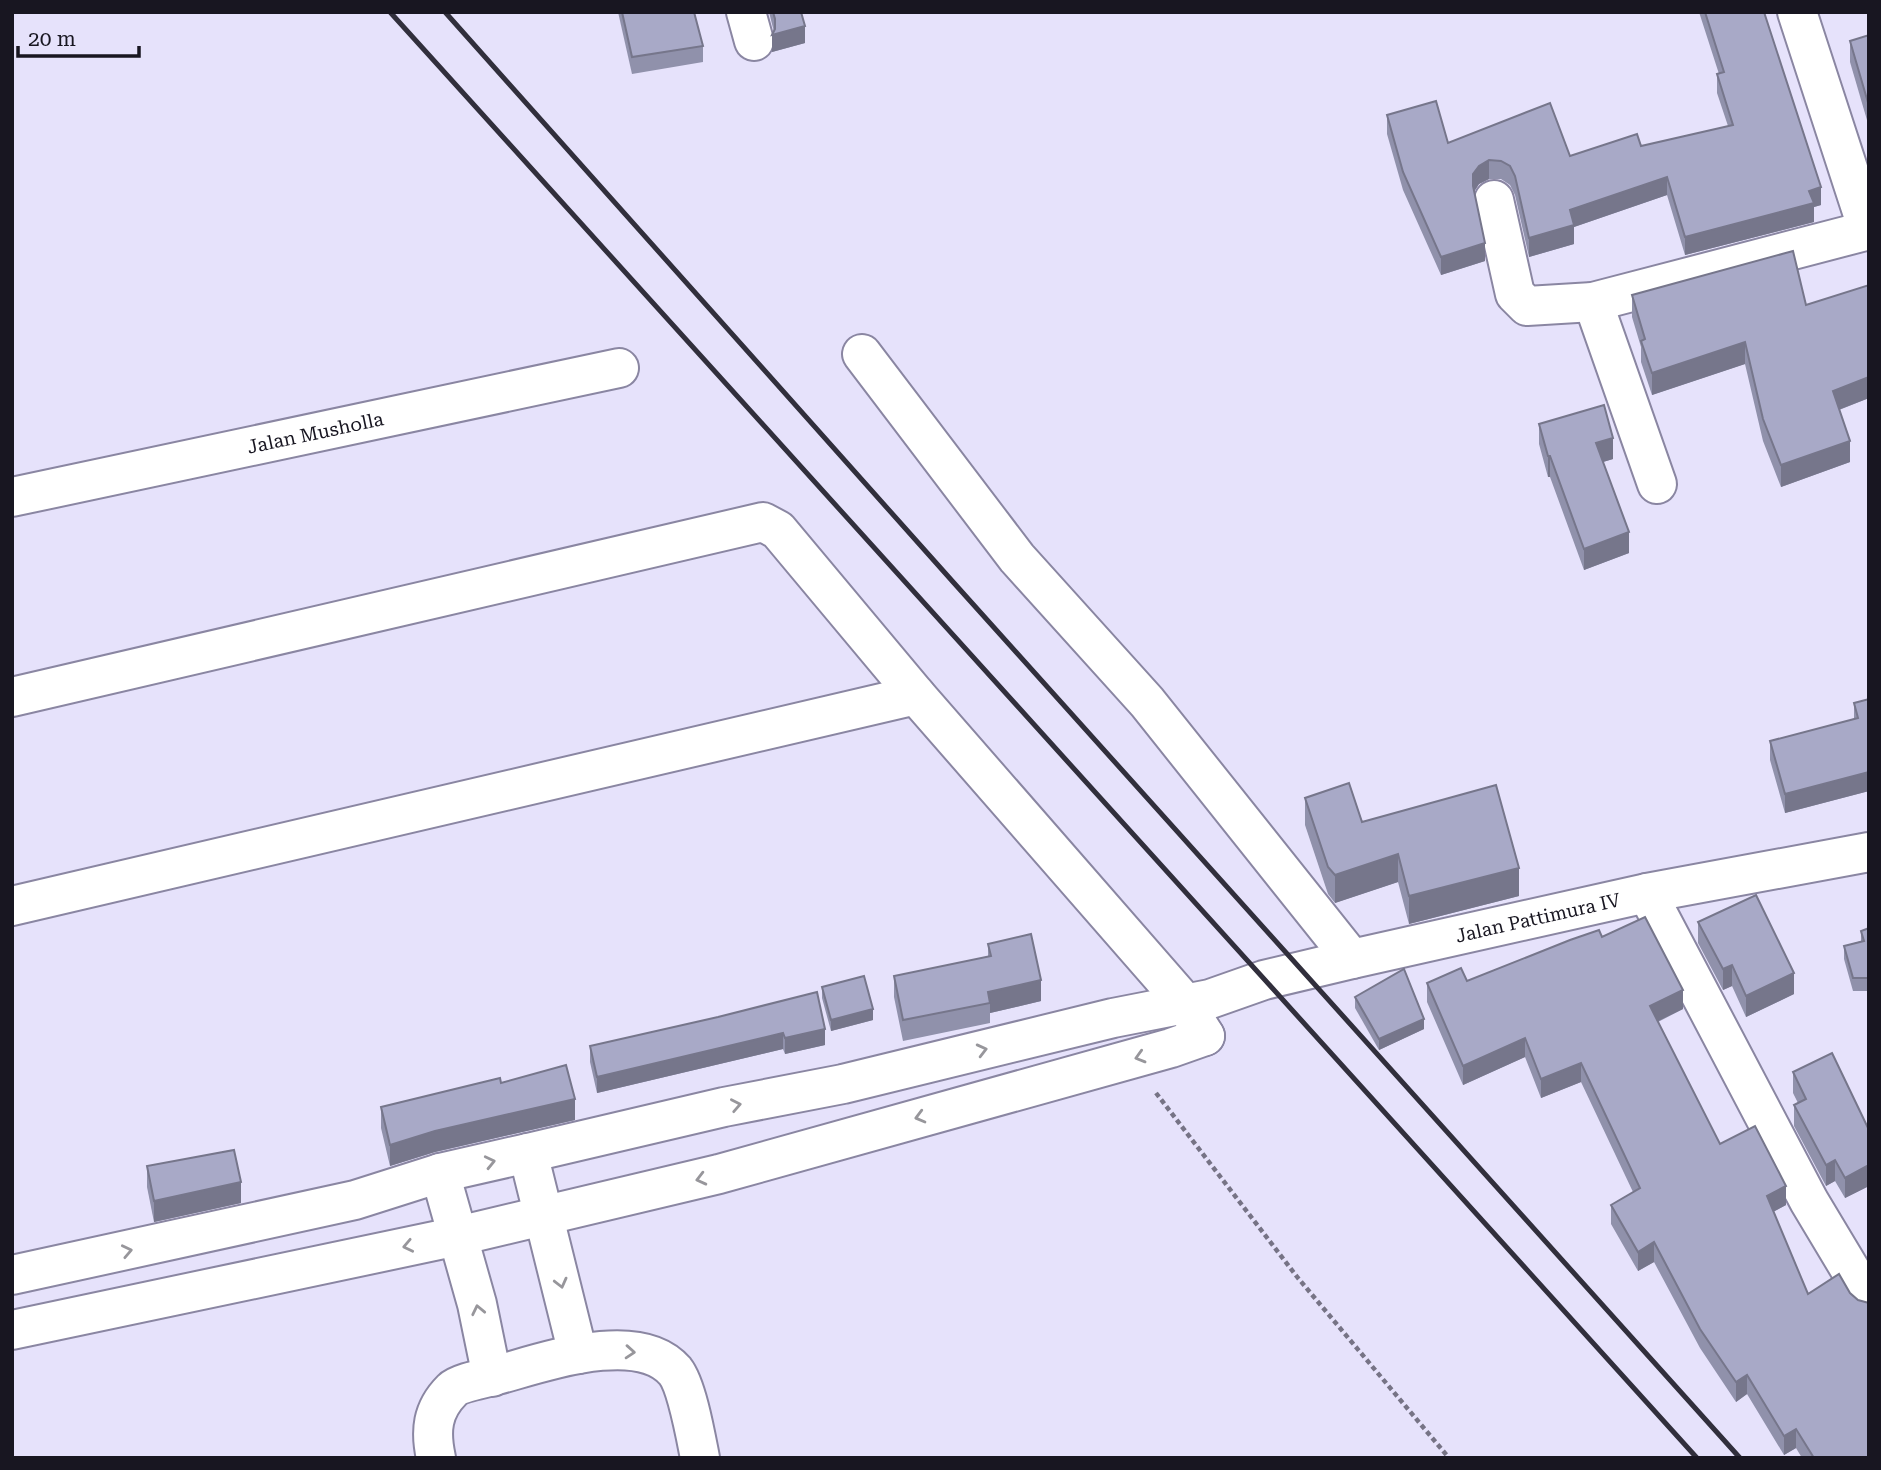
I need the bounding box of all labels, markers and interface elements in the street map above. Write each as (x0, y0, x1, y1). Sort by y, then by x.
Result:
scale bar (18, 14, 138, 58)
text: 20 m (28, 27, 76, 51)
street label: Jalan Musholla (245, 407, 386, 459)
street label: Jalan Pattimura IV (1453, 888, 1623, 948)
one-way arrow (976, 1044, 988, 1058)
one-way arrow (1134, 1049, 1146, 1064)
one-way arrow (730, 1098, 742, 1113)
one-way arrow (914, 1109, 926, 1124)
one-way arrow (484, 1155, 496, 1170)
one-way arrow (695, 1170, 707, 1185)
one-way arrow (402, 1238, 414, 1253)
one-way arrow (121, 1245, 133, 1260)
one-way arrow (553, 1276, 567, 1288)
one-way arrow (471, 1304, 486, 1316)
one-way arrow (625, 1345, 636, 1360)

